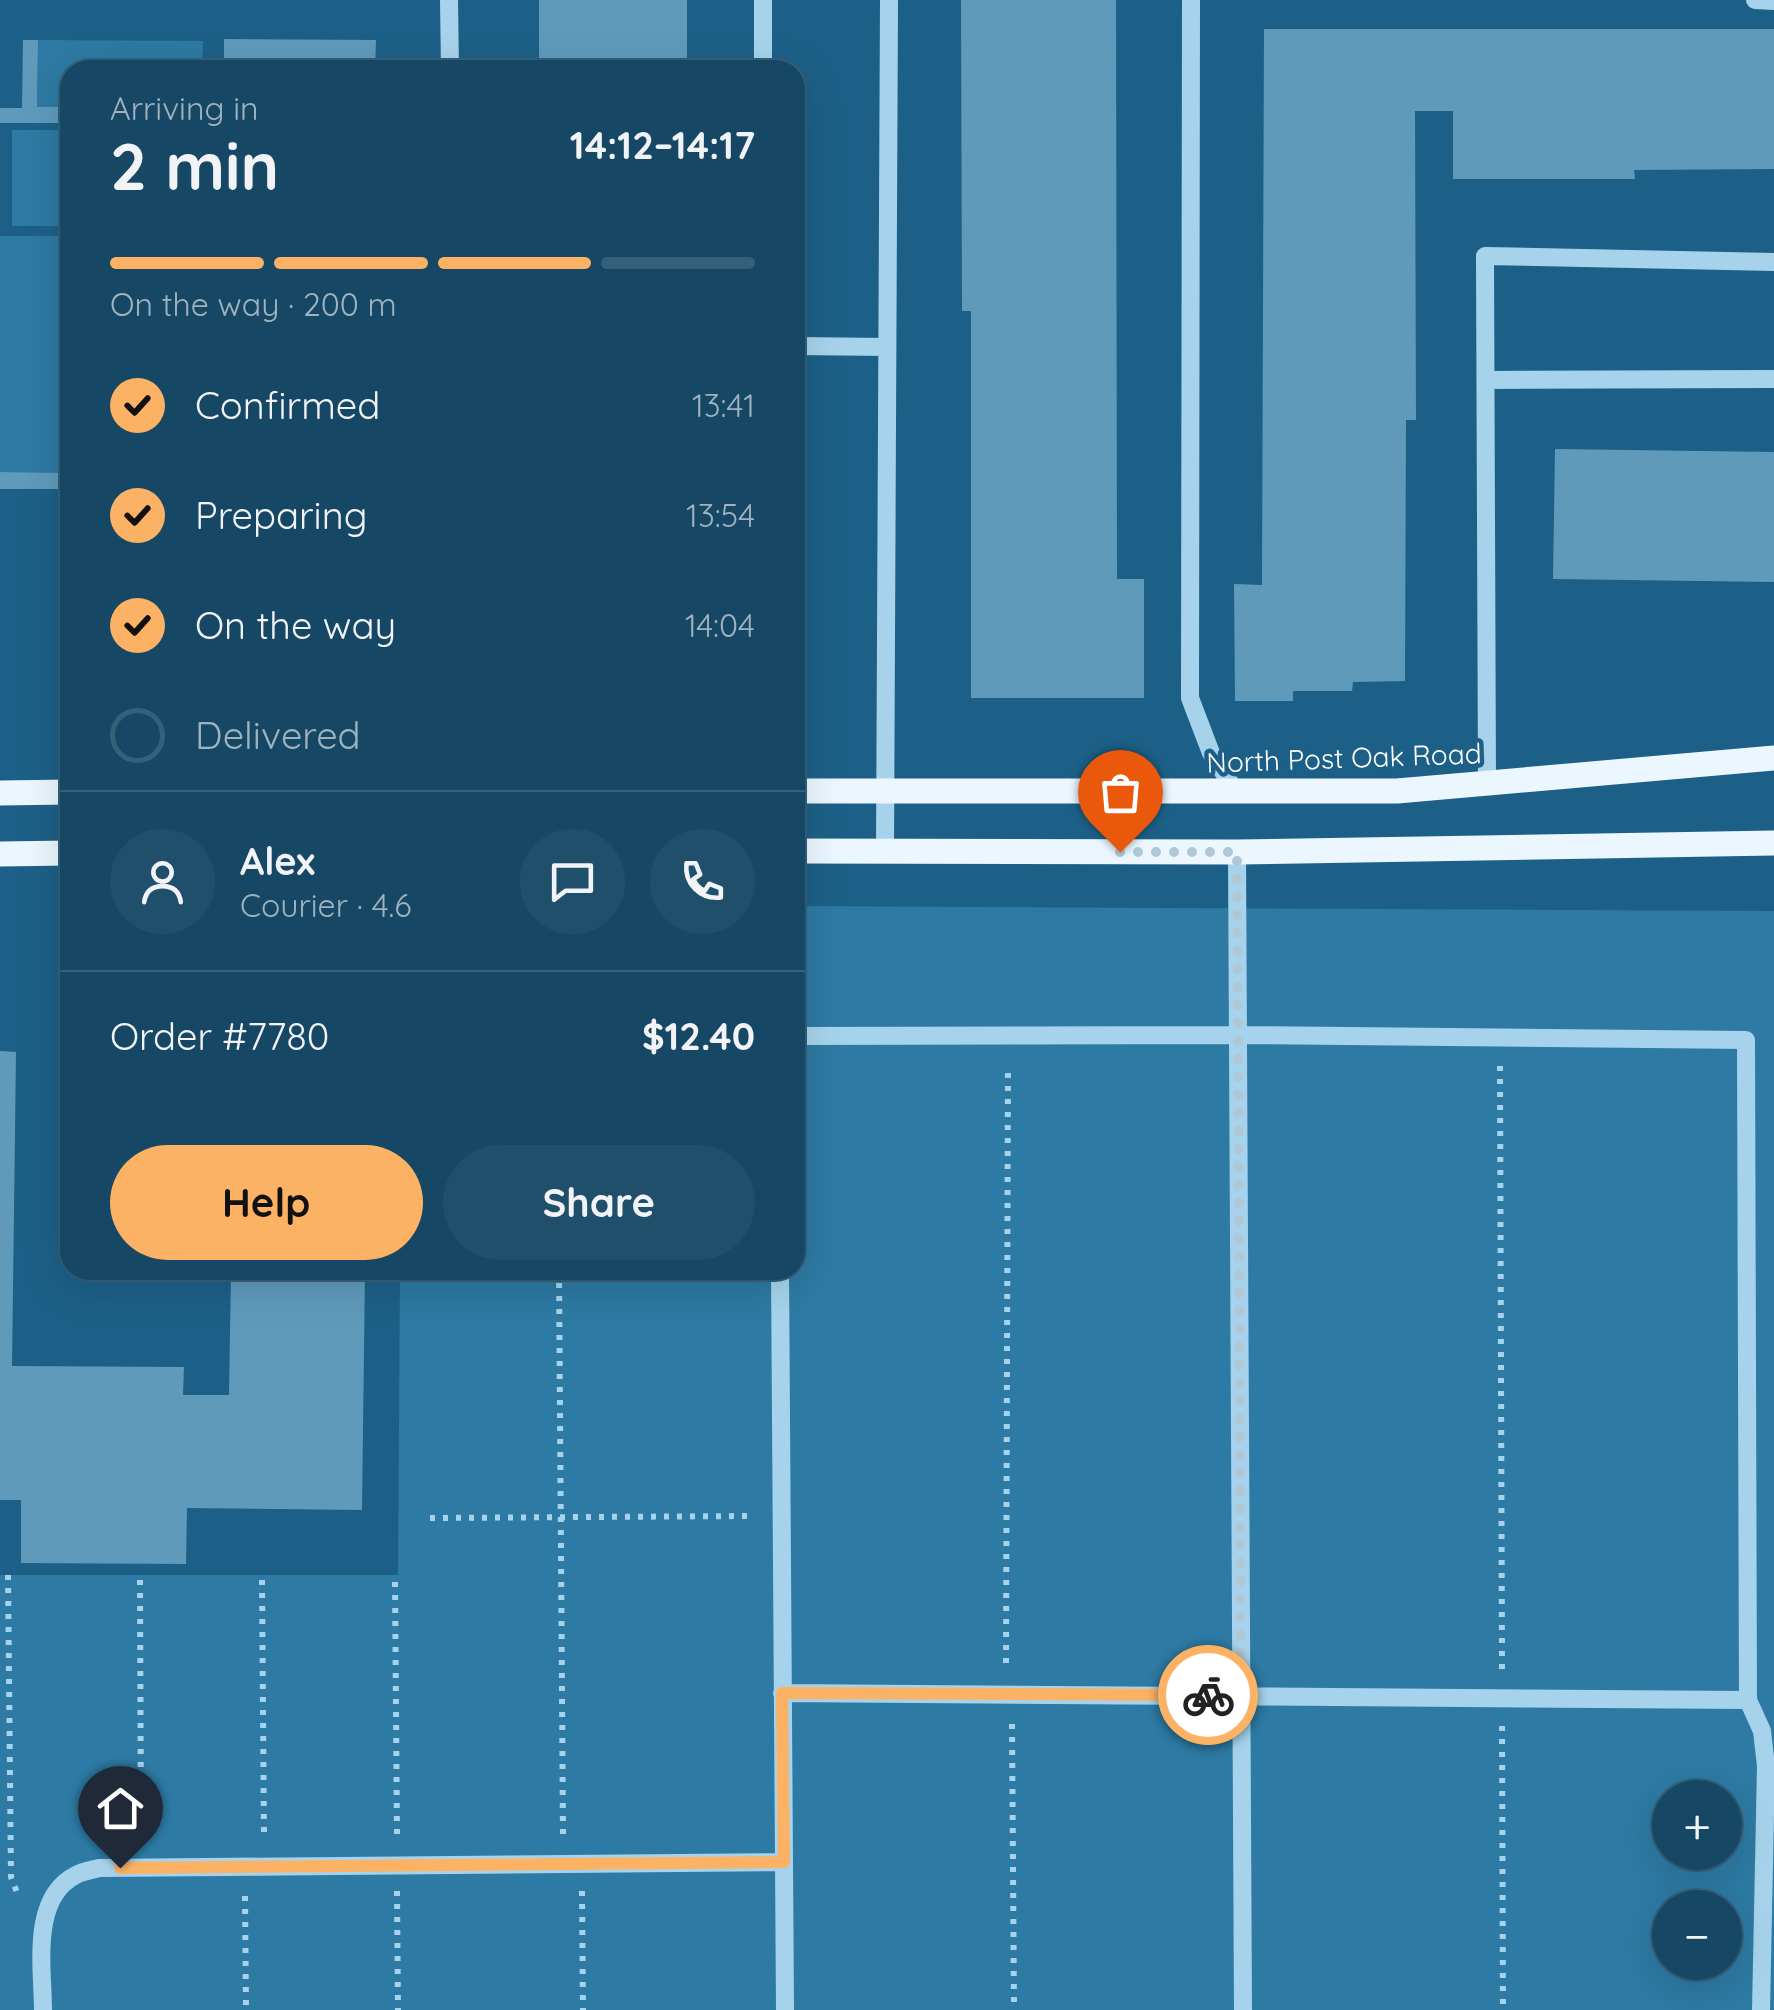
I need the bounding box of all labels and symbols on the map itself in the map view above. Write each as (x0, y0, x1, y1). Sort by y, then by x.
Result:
street label: North Post Oak Road (1206, 735, 1482, 780)
pin (1078, 750, 1163, 853)
courier (1158, 1645, 1258, 1745)
pin (78, 1766, 163, 1869)

